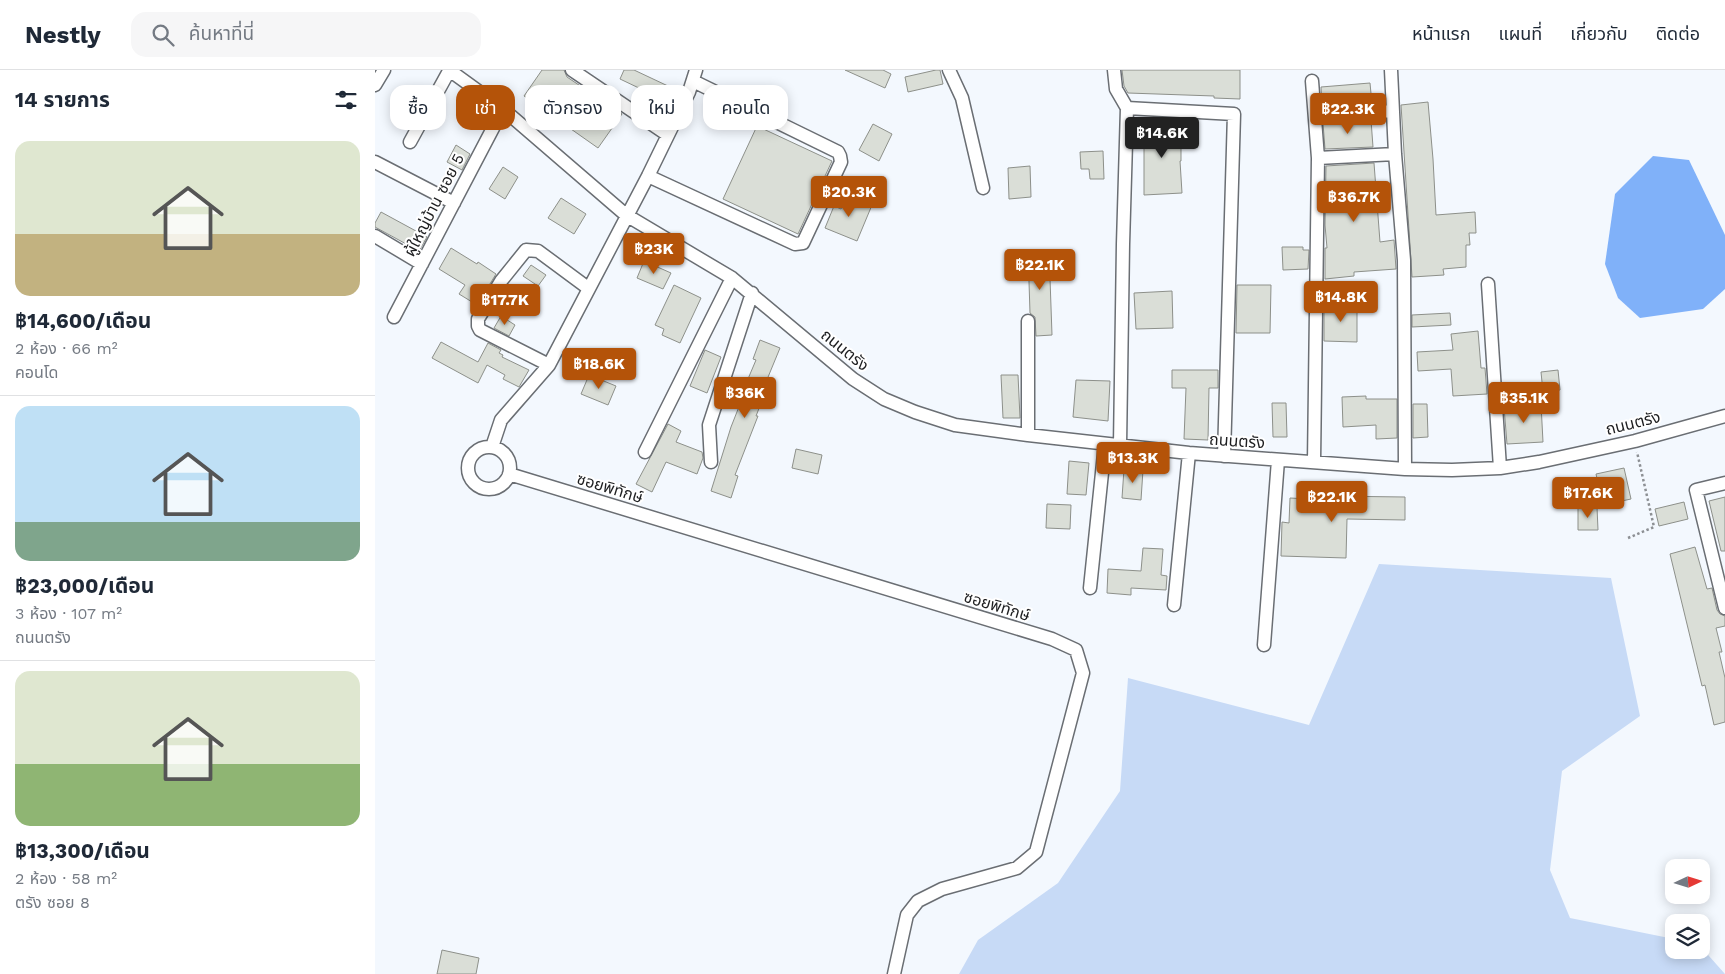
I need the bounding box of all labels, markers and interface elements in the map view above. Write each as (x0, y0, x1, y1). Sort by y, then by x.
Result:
search box (131, 12, 481, 57)
text: Nestly (25, 21, 101, 49)
icon: search (149, 21, 177, 49)
text: ค้นหาที่นี่ (189, 22, 254, 45)
text: หน้าแรก (1412, 23, 1470, 44)
text: แผนที่ (1498, 23, 1542, 44)
text: เกี่ยวกับ (1570, 23, 1628, 44)
text: ติดต่อ (1656, 23, 1700, 44)
chip: ซื้อ (390, 85, 446, 130)
chip: เช่า (456, 85, 515, 130)
chip: ตัวกรอง (525, 85, 621, 130)
chip: ใหม่ (631, 85, 693, 130)
chip: คอนโด (703, 85, 788, 130)
icon: filters (332, 86, 360, 114)
text: 14 รายการ (15, 87, 110, 112)
pin: ฿22.3K (1307, 92, 1389, 135)
text: ฿22.3K (1321, 99, 1375, 118)
pin: ฿14.6K (1121, 116, 1203, 159)
text: ฿14.6K (1136, 123, 1188, 142)
street label: ผู้ใหญ่บ้าน ซอย 5 (400, 150, 468, 260)
icon: home (143, 173, 233, 263)
pin: ฿20.3K (808, 176, 890, 218)
pin: ฿36.7K (1313, 180, 1395, 223)
text: ฿20.3K (822, 182, 876, 201)
text: ฿36.7K (1328, 187, 1380, 206)
pin: ฿23K (624, 232, 684, 275)
text: ฿23K (634, 239, 674, 258)
pin: ฿22.1K (999, 248, 1081, 291)
text: ฿22.1K (1015, 255, 1065, 274)
pin: ฿14.8K (1300, 280, 1382, 323)
pin: ฿17.7K (464, 284, 546, 326)
text: ฿14.8K (1315, 287, 1367, 306)
text: ฿17.7K (481, 290, 529, 309)
text: ฿14,600/เดือน (15, 308, 151, 333)
street label: ถนนตรัง (817, 325, 873, 375)
text: 2 ห้อง · 66 m² (15, 339, 117, 358)
pin: ฿18.6K (558, 348, 640, 390)
text: ฿18.6K (573, 354, 625, 373)
text: คอนโด (15, 363, 58, 382)
pin: ฿36K (715, 376, 775, 419)
pin: ฿35.1K (1483, 382, 1565, 424)
text: ฿36K (725, 383, 765, 402)
text: ฿35.1K (1499, 388, 1549, 407)
street label: ถนนตรัง (1604, 407, 1662, 439)
street label: ถนนตรัง (1208, 430, 1266, 452)
icon: home (143, 439, 233, 529)
pin: ฿13.3K (1092, 442, 1174, 484)
text: ฿13.3K (1108, 448, 1158, 467)
street label: ซอยพิทักษ์ (575, 469, 645, 507)
pin: ฿17.6K (1547, 476, 1629, 519)
pin: ฿22.1K (1291, 480, 1373, 523)
text: ฿17.6K (1563, 483, 1613, 502)
text: ฿22.1K (1307, 487, 1357, 506)
text: ฿23,000/เดือน (15, 573, 154, 598)
street label: ซอยพิทักษ์ (962, 587, 1032, 625)
text: 3 ห้อง · 107 m² (15, 604, 122, 623)
text: ถนนตรัง (15, 628, 71, 647)
icon: home (143, 704, 233, 794)
text: ฿13,300/เดือน (15, 838, 150, 863)
north arrow (1665, 859, 1710, 904)
map controls (1665, 859, 1710, 959)
text: 2 ห้อง · 58 m² (15, 869, 117, 888)
text: ตรัง ซอย 8 (15, 893, 90, 912)
button: layers (1665, 914, 1710, 959)

